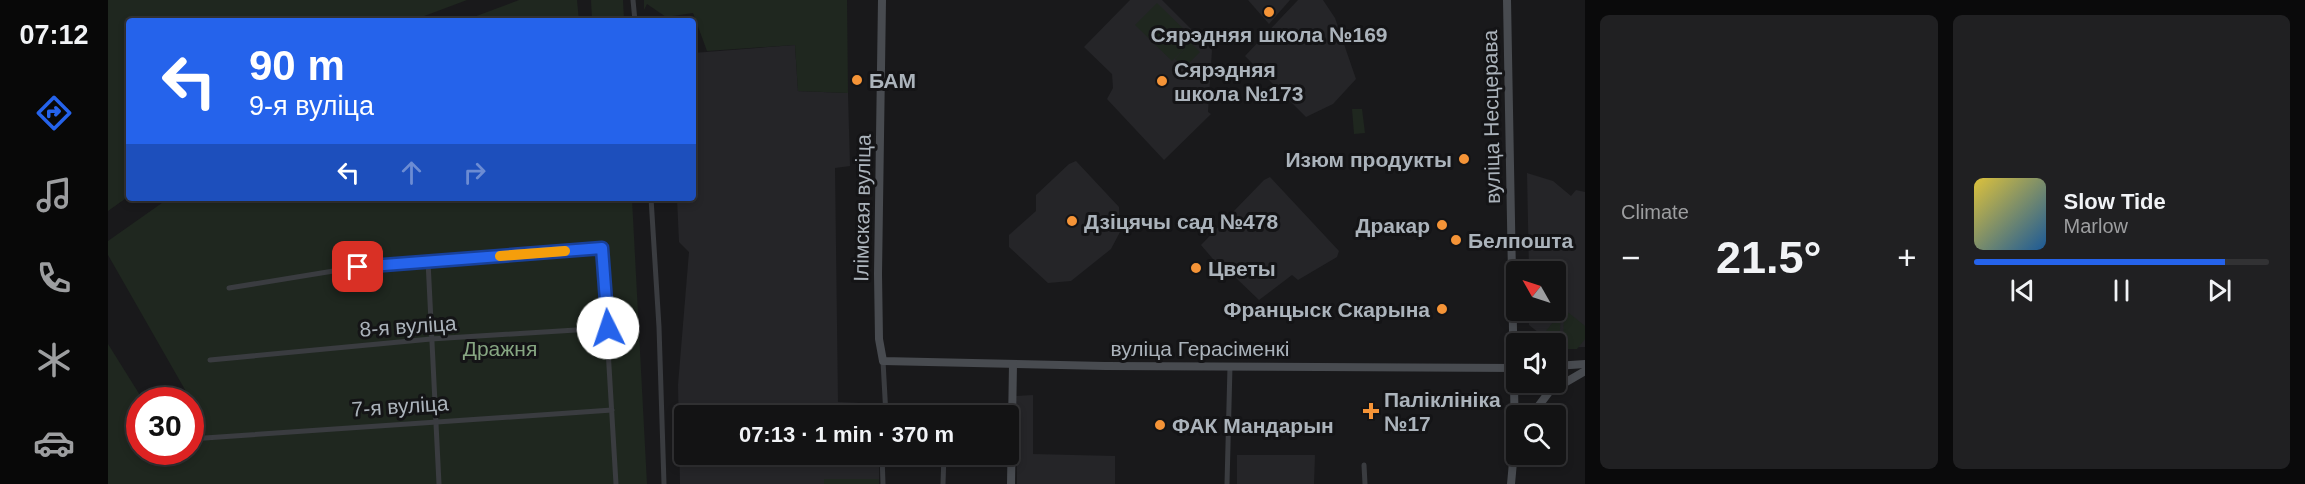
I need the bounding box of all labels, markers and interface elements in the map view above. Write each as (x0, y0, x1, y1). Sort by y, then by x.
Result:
marker: Сярэдняя школа №169 (1262, 5, 1276, 19)
text: 07:12 (19, 20, 89, 50)
place label: Сярэдняя школа №169 (1151, 23, 1388, 46)
street label: вуліца Несцерава (1478, 30, 1504, 204)
icon: left (150, 42, 228, 120)
text: 90 m (249, 42, 345, 89)
place label: Сярэдняя школа №173 (1174, 58, 1303, 105)
place label: БАМ (869, 69, 916, 92)
marker: БАМ (850, 73, 864, 87)
marker: Сярэдняя школа №173 (1155, 74, 1169, 88)
text: 9-я вуліца (249, 91, 374, 121)
icon: directions (33, 92, 75, 134)
street label: Ілімская вуліца (849, 134, 875, 282)
place label: Изюм продукты (1285, 148, 1452, 171)
marker: Изюм продукты (1457, 152, 1471, 166)
icon: left (332, 156, 365, 189)
icon: ahead (395, 156, 428, 189)
icon: right (458, 156, 491, 189)
icon: music (33, 174, 75, 216)
text: Slow Tide (2064, 189, 2166, 214)
text: Climate (1621, 201, 1689, 223)
place label: Дзіцячы сад №478 (1084, 210, 1278, 233)
marker: Дзіцячы сад №478 (1065, 214, 1079, 228)
place label: Дракар (1356, 214, 1430, 237)
text: Marlow (2064, 215, 2128, 237)
marker: Дракар (1435, 218, 1449, 232)
place label: Белпошта (1468, 229, 1573, 252)
text: 21.5° (1716, 232, 1822, 283)
marker: Белпошта (1449, 233, 1463, 247)
text: − (1621, 239, 1640, 276)
text: + (1897, 239, 1917, 276)
pin (332, 241, 383, 292)
icon: arrive (341, 250, 374, 283)
icon: phone (33, 257, 75, 299)
place label: Цветы (1208, 257, 1276, 280)
marker: Цветы (1189, 261, 1203, 275)
north arrow (1506, 261, 1566, 321)
map controls (1506, 261, 1566, 465)
icon: previous (2006, 274, 2039, 307)
icon: pause (2105, 274, 2138, 307)
icon: next (2203, 274, 2236, 307)
position arrow (576, 296, 640, 360)
place label: Францыск Скарына (1224, 298, 1430, 321)
marker: Францыск Скарына (1435, 302, 1449, 316)
street label: 8-я вуліца (359, 311, 458, 341)
button: sound (1506, 333, 1566, 393)
park label: Дражня (463, 337, 537, 360)
street label: вуліца Герасіменкі (1111, 337, 1289, 360)
icon: climate (33, 339, 75, 381)
speed limit sign: 30 (126, 387, 204, 465)
place label: Паліклініка №17 (1384, 388, 1501, 435)
street label: 7-я вуліца (351, 391, 450, 421)
marker: Паліклініка №17 (1362, 402, 1380, 420)
button: search (1506, 405, 1566, 465)
place label: ФАК Мандарын (1172, 414, 1334, 437)
marker: ФАК Мандарын (1153, 418, 1167, 432)
icon: car (33, 422, 75, 464)
text: 07:13 · 1 min · 370 m (739, 422, 954, 447)

